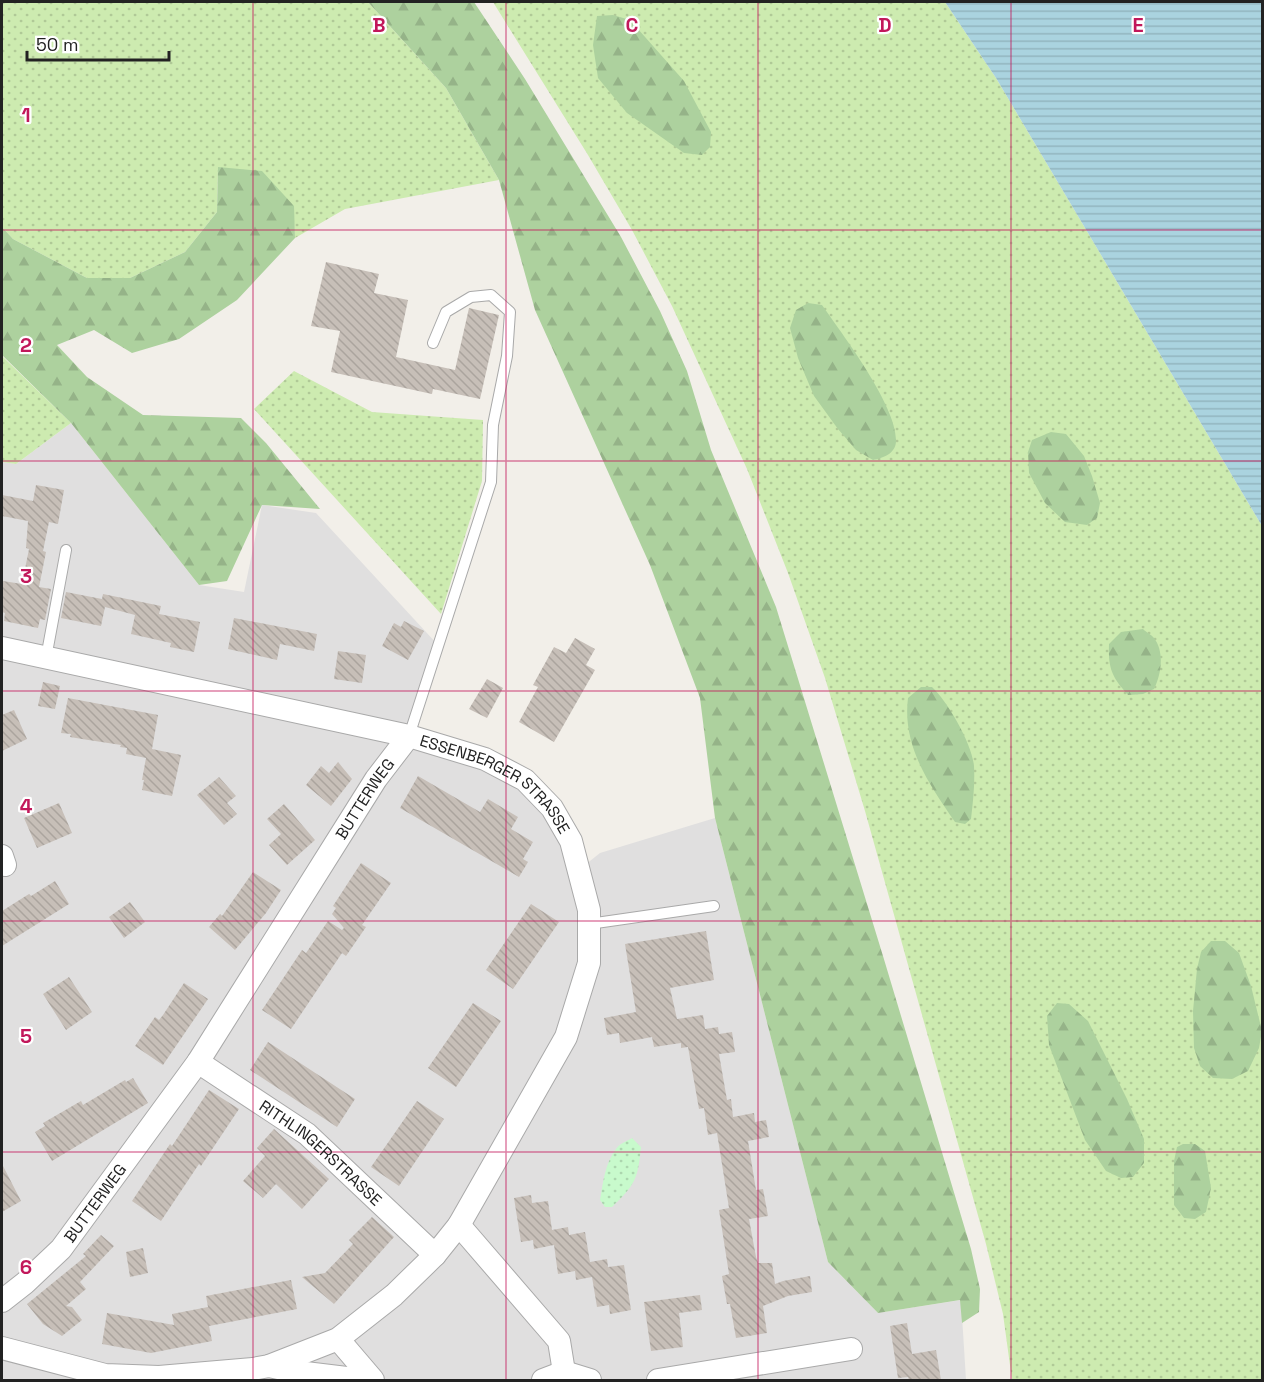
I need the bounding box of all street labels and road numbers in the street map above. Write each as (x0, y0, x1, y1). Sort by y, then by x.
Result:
street label: ESSENBERGER STRASSE (417, 729, 575, 837)
street label: BUTTERWEG (330, 754, 399, 843)
street label: RITHLINGERSTRASSE (255, 1095, 387, 1210)
street label: BUTTERWEG (59, 1159, 131, 1246)

